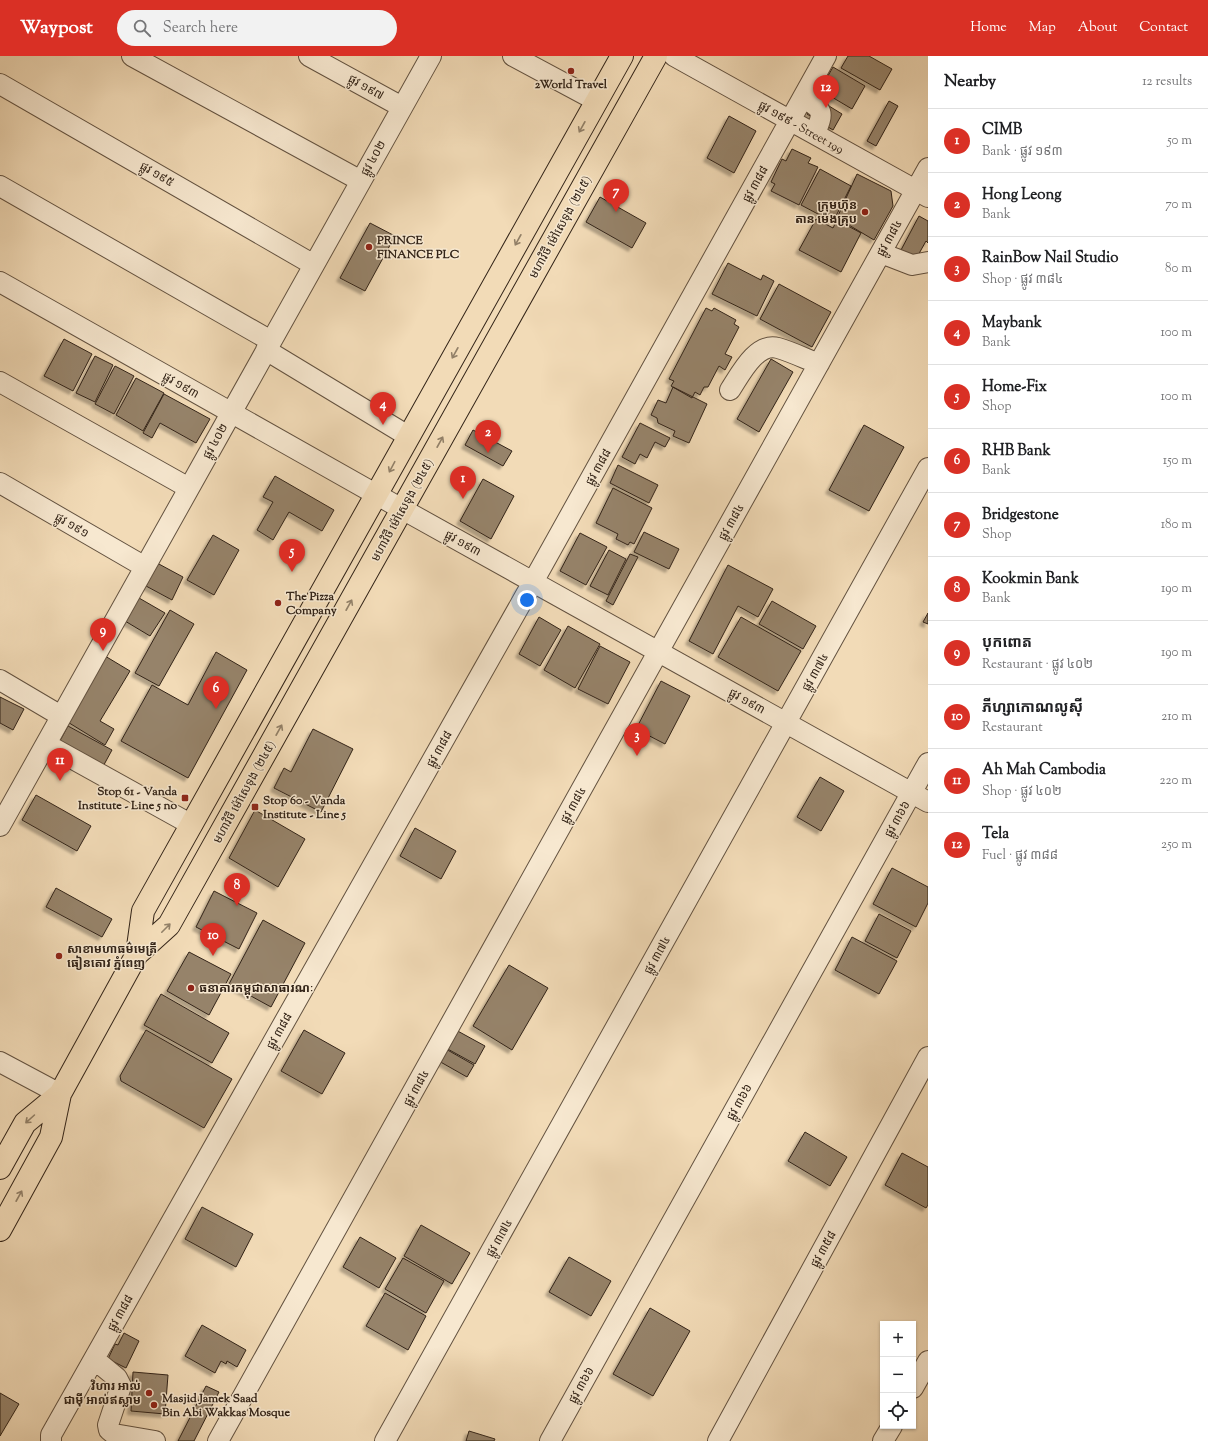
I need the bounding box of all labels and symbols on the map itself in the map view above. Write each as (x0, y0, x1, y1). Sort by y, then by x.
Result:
marker: 2World Travel (566, 66, 576, 76)
street label: ផ្លូវ ១៩៧ (344, 71, 387, 106)
pin: 12 (813, 75, 839, 108)
place label: 2World Travel (535, 76, 608, 94)
street label: ផ្លូវ ១៩៩ - Street 199 (754, 97, 847, 159)
one-way arrow (578, 121, 586, 133)
street label: ផ្លូវ ៤០២ (357, 137, 392, 180)
street label: ផ្លូវ ១៩៥ (136, 158, 177, 192)
street label: ផ្លូវ ៣៨៨ (738, 163, 774, 206)
street label: មហាវិថី ម៉ៅសេទុង (២៤៥) (525, 173, 597, 282)
pin: 7 (603, 179, 629, 212)
place label: ក្រុមហ៊ុន តាន ម៉េងគ្រុប (795, 197, 857, 229)
marker: ក្រុមហ៊ុន តាន ម៉េងគ្រុប (860, 207, 870, 217)
street label: ផ្លូវ ៣៨៤ (872, 217, 908, 260)
place label: PRINCE FINANCE PLC (376, 232, 460, 264)
one-way arrow (514, 234, 522, 246)
marker: PRINCE FINANCE PLC (364, 242, 374, 252)
one-way arrow (450, 347, 458, 359)
street label: ផ្លូវ ១៩៣ (159, 368, 202, 404)
pin: 4 (370, 392, 396, 425)
street label: ផ្លូវ ៤០២ (199, 420, 234, 463)
pin: 2 (475, 420, 501, 453)
one-way arrow (436, 436, 444, 448)
street label: ផ្លូវ ៣៨៨ (581, 446, 617, 489)
street label: មហាវិថី ម៉ៅសេទុង (២៤៥) (367, 456, 439, 565)
one-way arrow (387, 461, 395, 473)
pin: 1 (450, 466, 476, 499)
street label: ផ្លូវ ៣៨៤ (714, 501, 750, 544)
street label: ផ្លូវ ១៩១ (51, 509, 92, 543)
street label: ផ្លូវ ១៩៣ (441, 526, 484, 562)
pin: 5 (279, 539, 305, 572)
place label: The Pizza Company (285, 588, 337, 620)
your location (517, 590, 537, 610)
marker: The Pizza Company (273, 598, 283, 608)
one-way arrow (346, 599, 353, 611)
pin: 9 (90, 618, 116, 651)
street label: ផ្លូវ ៣៧៤ (798, 650, 834, 695)
pin: 6 (203, 676, 229, 709)
street label: ផ្លូវ ១៩៣ (725, 684, 768, 720)
pin: 3 (624, 723, 650, 756)
one-way arrow (275, 724, 283, 736)
street label: ផ្លូវ ៣៨៨ (422, 728, 458, 771)
street label: មហាវិថី ម៉ៅសេទុង (២៤៥) (209, 738, 281, 847)
pin: 11 (47, 748, 73, 781)
place label: Stop 61 - Vanda Institute - Line 5 no (77, 783, 177, 815)
street label: ផ្លូវ ៣៨៤ (556, 784, 592, 827)
place label: Stop 60 - Vanda Institute - Line 5 (262, 792, 347, 824)
marker: Stop 61 - Vanda Institute - Line 5 no (180, 793, 190, 803)
street label: ផ្លូវ ៣៦៦ (880, 798, 916, 841)
marker: Stop 60 - Vanda Institute - Line 5 (250, 802, 260, 812)
pin: 8 (224, 873, 250, 906)
one-way arrow (161, 923, 170, 933)
pin: 10 (200, 923, 226, 956)
street label: ផ្លូវ ៣៧៤ (640, 933, 676, 978)
place label: សាខាមហាធម៌មេត្រី ធៀនតោវ ភ្នំពេញ (67, 941, 157, 973)
marker: សាខាមហាធម៌មេត្រី ធៀនតោវ ភ្នំពេញ (54, 951, 64, 961)
place label: ធនាគារកម្ពុជាសាធារណៈ (199, 980, 313, 999)
marker: ធនាគារកម្ពុជាសាធារណៈ (186, 983, 196, 993)
street label: ផ្លូវ ៣៨៨ (262, 1010, 298, 1053)
street label: ផ្លូវ ៣៨៤ (399, 1067, 435, 1110)
street label: ផ្លូវ ៣៦៦ (722, 1081, 758, 1124)
one-way arrow (25, 1115, 35, 1124)
one-way arrow (16, 1190, 23, 1202)
street label: ផ្លូវ ៣៧៤ (482, 1216, 518, 1261)
street label: ផ្លូវ ៣៥៨ (806, 1228, 842, 1271)
street label: ផ្លូវ ៣៨៨ (103, 1292, 139, 1335)
street label: ផ្លូវ ៣៦៦ (564, 1364, 600, 1407)
place label: វិហារ អាល់ ជាម៉ី អាល់ឥស្លាម (63, 1378, 141, 1410)
marker: វិហារ អាល់ ជាម៉ី អាល់ឥស្លាម (144, 1388, 154, 1398)
place label: Masjid Jamek Saad Bin Abi Wakkas Mosque (161, 1390, 290, 1422)
marker: Masjid Jamek Saad Bin Abi Wakkas Mosque (149, 1400, 159, 1410)

